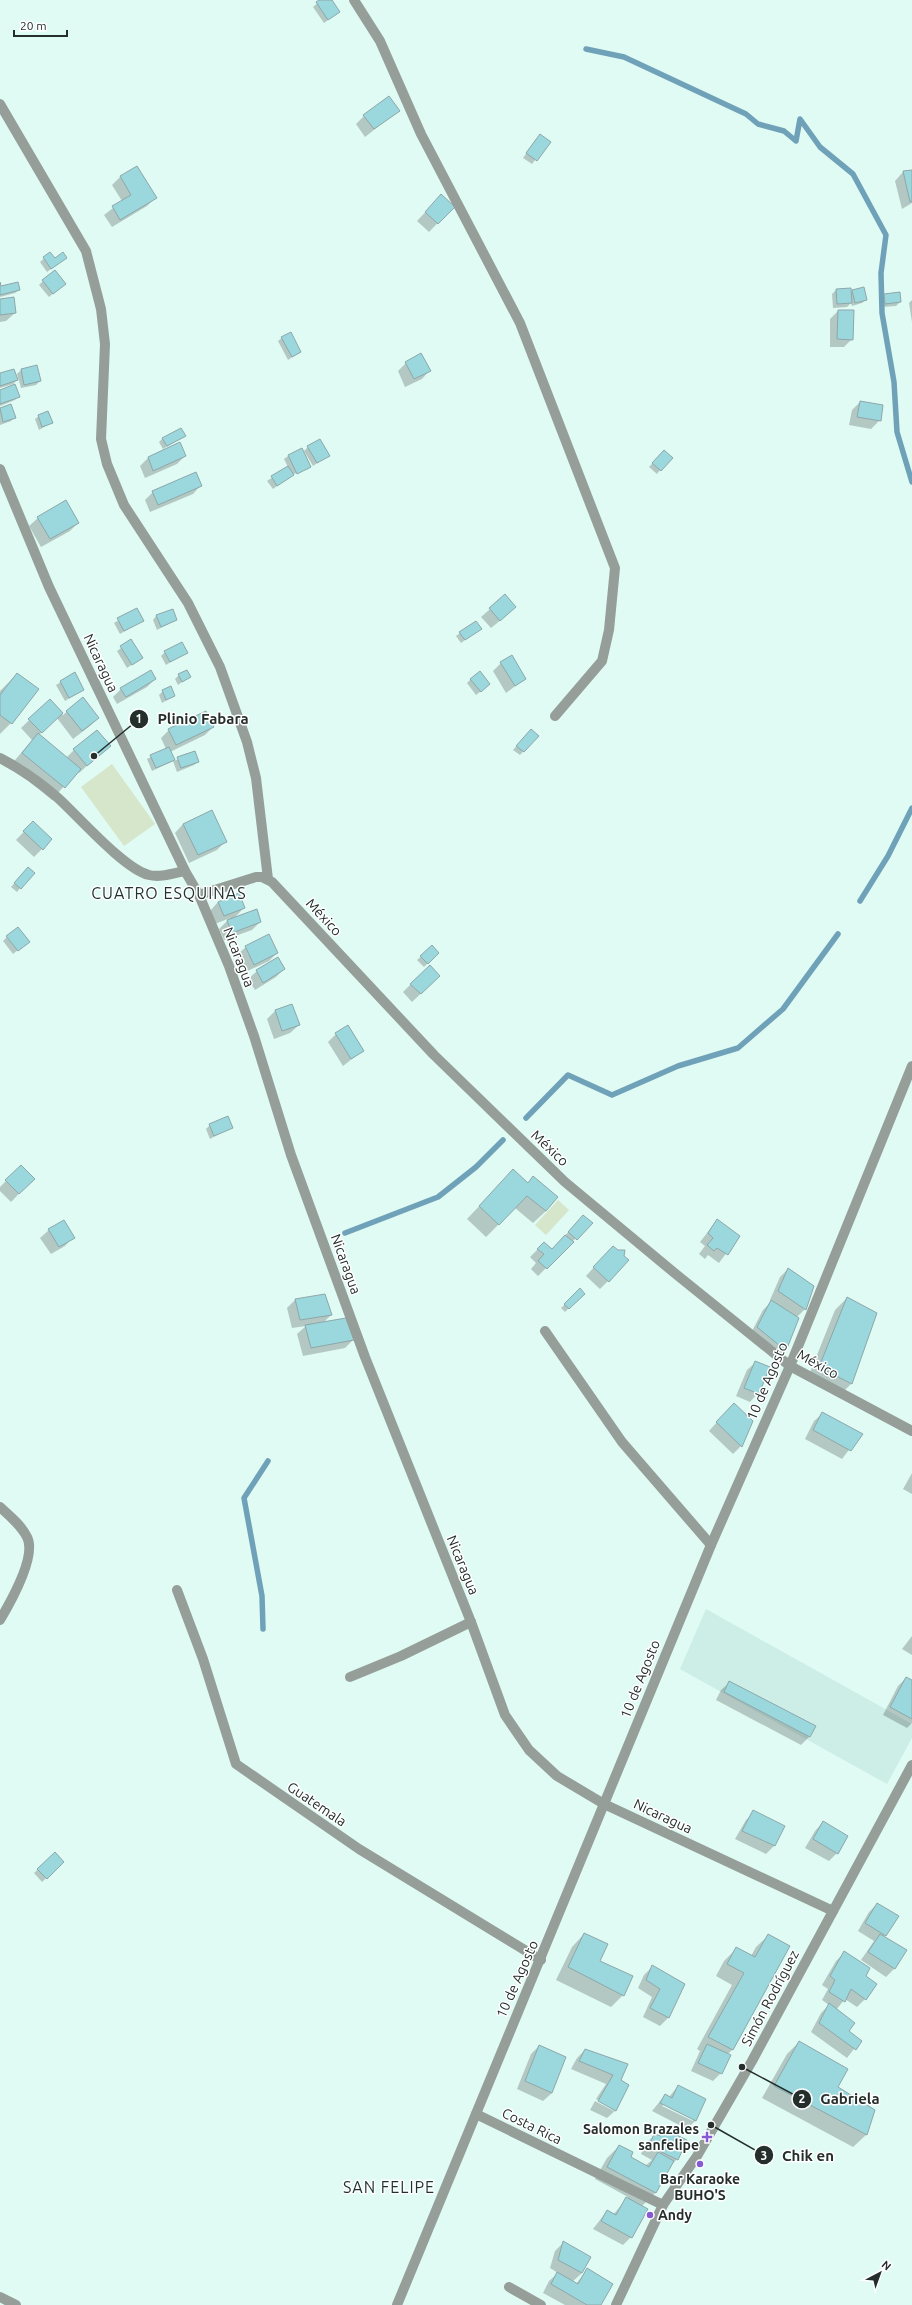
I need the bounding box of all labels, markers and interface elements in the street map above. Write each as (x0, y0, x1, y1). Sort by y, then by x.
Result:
scale bar (14, 12, 67, 38)
text: 20 m (20, 19, 47, 32)
street label: Nicaragua (80, 631, 122, 695)
callout: Plinio Fabara (129, 705, 257, 732)
text: Plinio Fabara (157, 710, 249, 727)
text: 1 (136, 712, 142, 725)
district label: CUATRO ESQUINAS (91, 884, 247, 902)
street label: México (303, 895, 345, 939)
street label: Nicaragua (220, 925, 258, 989)
street label: México (528, 1127, 572, 1169)
street label: Nicaragua (328, 1232, 364, 1296)
street label: 10 de Agosto (743, 1340, 791, 1422)
street label: México (794, 1346, 842, 1382)
street label: Nicaragua (444, 1533, 482, 1597)
street label: 10 de Agosto (617, 1637, 663, 1721)
street label: Guatemala (284, 1778, 350, 1830)
street label: Nicaragua (631, 1795, 695, 1837)
street label: 10 de Agosto (493, 1938, 541, 2020)
street label: Simón Rodríguez (738, 1947, 802, 2049)
callout: Gabriela (792, 2085, 887, 2112)
text: Gabriela (820, 2090, 880, 2107)
text: 2 (799, 2092, 806, 2105)
street label: Costa Rica (499, 2105, 565, 2147)
place label: Salomon Brazales sanfelipe (583, 2121, 699, 2153)
marker: Salomon Brazales sanfelipe (702, 2132, 712, 2142)
callout: Chik en (754, 2142, 842, 2169)
text: Chik en (782, 2147, 834, 2164)
text: 3 (761, 2149, 767, 2162)
marker: Bar Karaoke BUHO'S (695, 2159, 705, 2169)
place label: Bar Karaoke BUHO'S (660, 2171, 740, 2203)
district label: SAN FELIPE (343, 2178, 435, 2196)
place label: Andy (658, 2207, 692, 2223)
marker: Andy (645, 2210, 655, 2220)
north arrow (860, 2253, 900, 2293)
text: N (880, 2258, 894, 2273)

